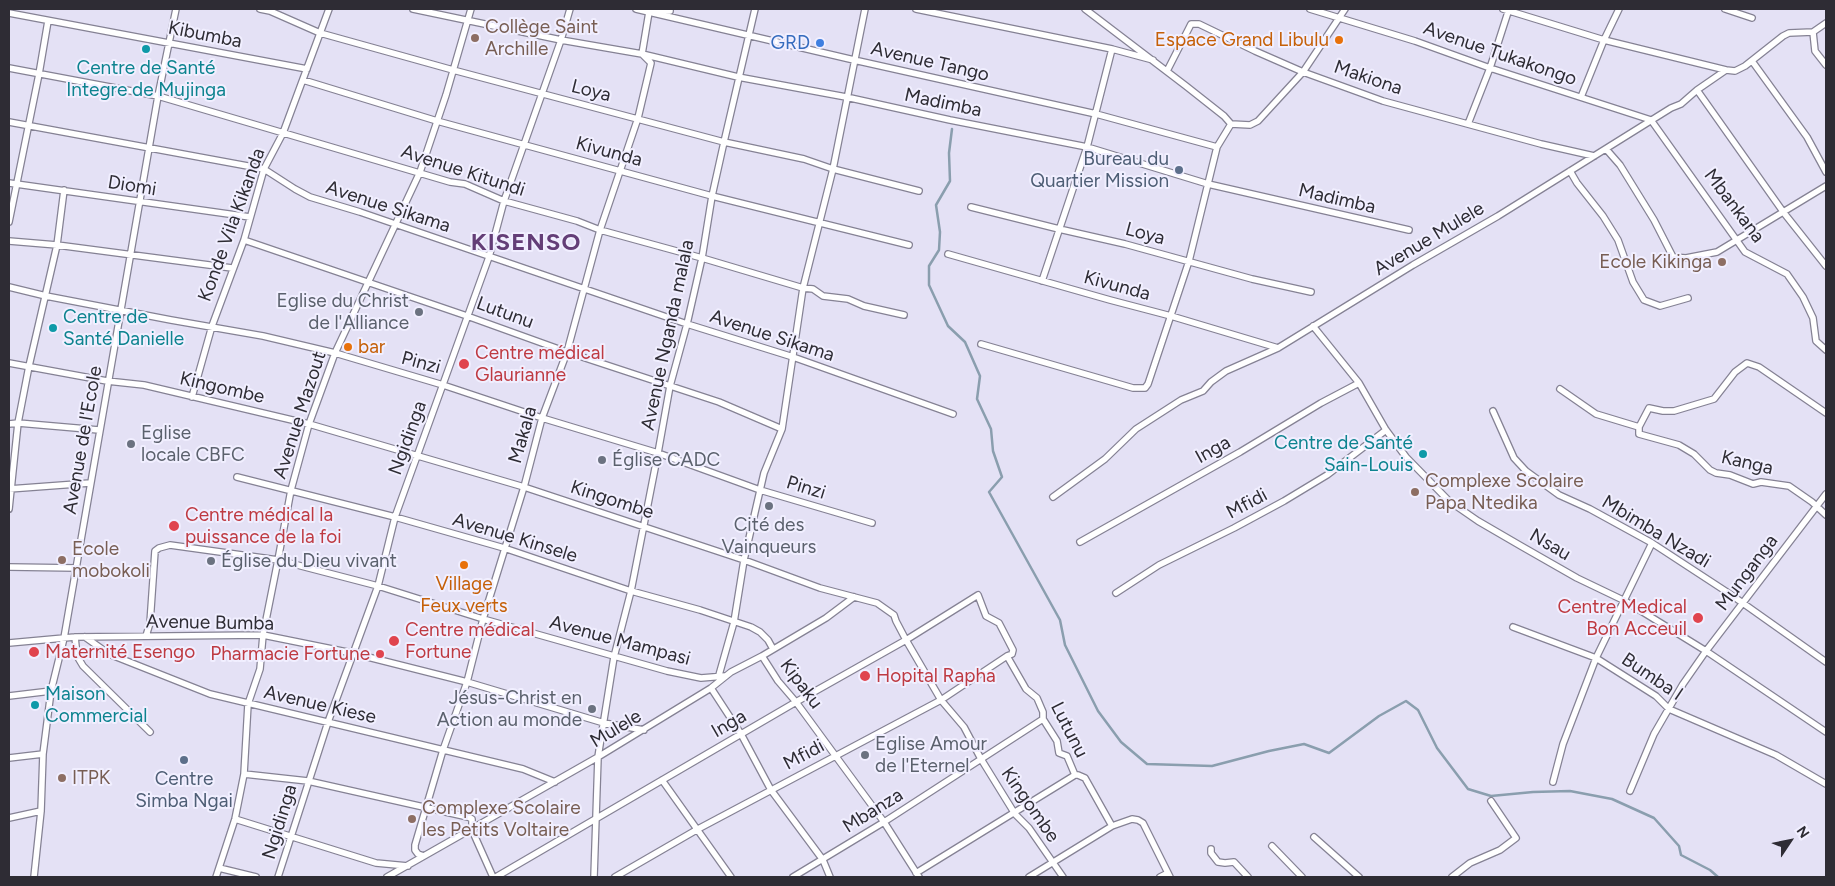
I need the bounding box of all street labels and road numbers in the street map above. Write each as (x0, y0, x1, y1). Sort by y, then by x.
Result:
street label: Kibumba (166, 17, 244, 53)
street label: Avenue Tukakongo (1420, 17, 1580, 91)
street label: Avenue Tango (869, 37, 991, 87)
street label: Makiona (1331, 56, 1405, 100)
street label: Loya (569, 75, 613, 107)
street label: Madimba (902, 84, 984, 122)
street label: Kivunda (573, 132, 645, 172)
street label: Avenue Kitundi (398, 140, 528, 202)
street label: Konde Vila Kikanda (194, 145, 270, 305)
street label: Mbankana (1699, 165, 1769, 247)
street label: Diomi (106, 171, 158, 201)
street label: Avenue Sikama (323, 176, 453, 238)
street label: Madimba (1296, 179, 1378, 219)
street label: Avenue Mulele (1370, 197, 1488, 281)
street label: Loya (1123, 218, 1167, 250)
street label: Avenue Nganda malala (637, 238, 699, 432)
street label: Kivunda (1081, 266, 1153, 306)
street label: Lutunu (473, 292, 537, 334)
street label: Avenue Sikama (707, 305, 837, 367)
street label: Pinzi (399, 347, 443, 379)
street label: Avenue Mazout (269, 348, 331, 482)
street label: Avenue de l'Ecole (59, 364, 107, 516)
street label: Kingombe (177, 367, 267, 409)
street label: Ngidinga (384, 398, 432, 478)
street label: Makala (504, 404, 542, 466)
street label: Inga (1191, 431, 1235, 469)
street label: Kanga (1719, 446, 1775, 480)
street label: Pinzi (784, 471, 828, 505)
street label: Kingombe (567, 476, 657, 524)
street label: Mfidi (1223, 484, 1271, 524)
street label: Mbimba Nzadi (1598, 491, 1714, 573)
street label: Avenue Kinsele (450, 508, 580, 568)
street label: Nsau (1525, 524, 1575, 566)
street label: Munganga (1711, 530, 1783, 616)
street label: Avenue Bumba (146, 610, 274, 636)
street label: Avenue Mampasi (547, 611, 693, 671)
street label: Bumba I (1617, 648, 1687, 706)
street label: Kipaku (775, 654, 827, 714)
street label: Avenue Kiese (262, 681, 378, 729)
street label: Lutunu (1045, 698, 1093, 762)
street label: Mulele (586, 705, 646, 753)
street label: Inga (707, 705, 751, 743)
street label: Mfidi (780, 735, 828, 775)
street label: Kingombe (996, 763, 1064, 847)
street label: Ngidinga (258, 782, 302, 862)
street label: Mbanza (839, 784, 907, 838)

